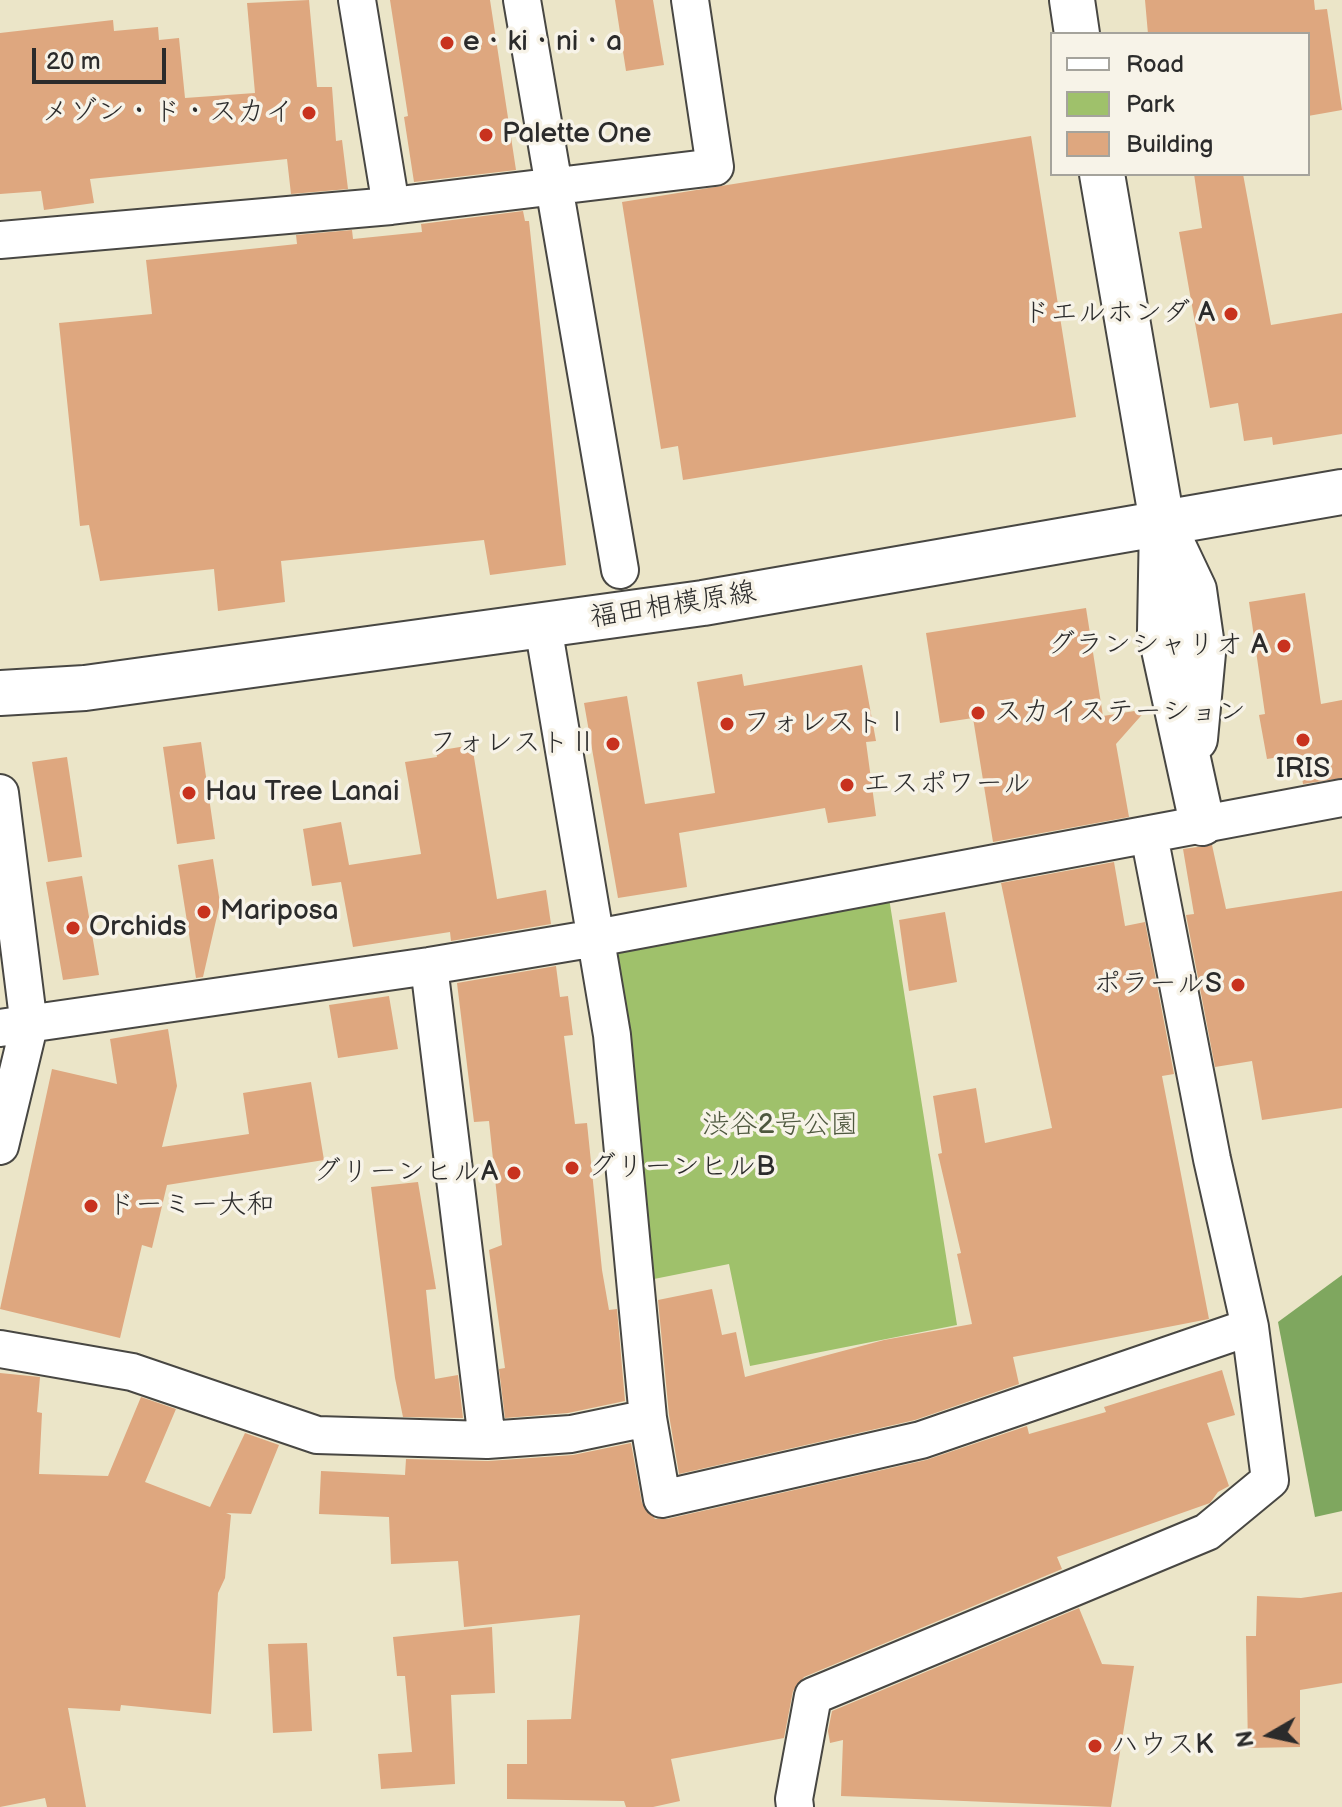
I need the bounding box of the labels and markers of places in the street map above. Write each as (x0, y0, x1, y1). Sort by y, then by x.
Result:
place label: e・ki・ni・a (463, 26, 622, 60)
marker: e・ki・ni・a (438, 34, 456, 52)
place label: メゾン・ド・スカイ (41, 96, 293, 130)
marker: メゾン・ド・スカイ (300, 104, 318, 122)
place label: Palette One (502, 118, 651, 152)
marker: Palette One (477, 126, 495, 144)
place label: ドエルホンダ A (1022, 297, 1215, 331)
marker: ドエルホンダ A (1222, 305, 1240, 323)
place label: グランシャリオ A (1047, 629, 1268, 663)
marker: グランシャリオ A (1275, 637, 1293, 655)
place label: スカイステーション (994, 696, 1246, 730)
marker: スカイステーション (969, 704, 987, 722)
place label: フォレストⅠ (743, 707, 911, 741)
marker: フォレストⅠ (718, 715, 736, 733)
place label: フォレストⅡ (429, 727, 597, 761)
marker: IRIS (1294, 731, 1312, 749)
marker: フォレストⅡ (604, 735, 622, 753)
place label: IRIS (1276, 753, 1330, 787)
place label: エスポワール (863, 768, 1031, 802)
place label: Hau Tree Lanai (205, 776, 400, 810)
marker: エスポワール (838, 776, 856, 794)
marker: Hau Tree Lanai (180, 784, 198, 802)
place label: Mariposa (220, 895, 339, 929)
marker: Mariposa (195, 903, 213, 921)
place label: Orchids (89, 911, 187, 945)
marker: Orchids (64, 919, 82, 937)
place label: ポラールS (1093, 968, 1222, 1002)
marker: ポラールS (1229, 976, 1247, 994)
place label: グリーンヒルB (588, 1151, 775, 1185)
place label: グリーンヒルA (313, 1156, 498, 1190)
marker: グリーンヒルB (563, 1159, 581, 1177)
marker: グリーンヒルA (505, 1164, 523, 1182)
place label: ドーミー大和 (107, 1189, 274, 1223)
marker: ドーミー大和 (82, 1197, 100, 1215)
place label: ハウスK (1111, 1729, 1213, 1763)
marker: ハウスK (1086, 1737, 1104, 1755)

